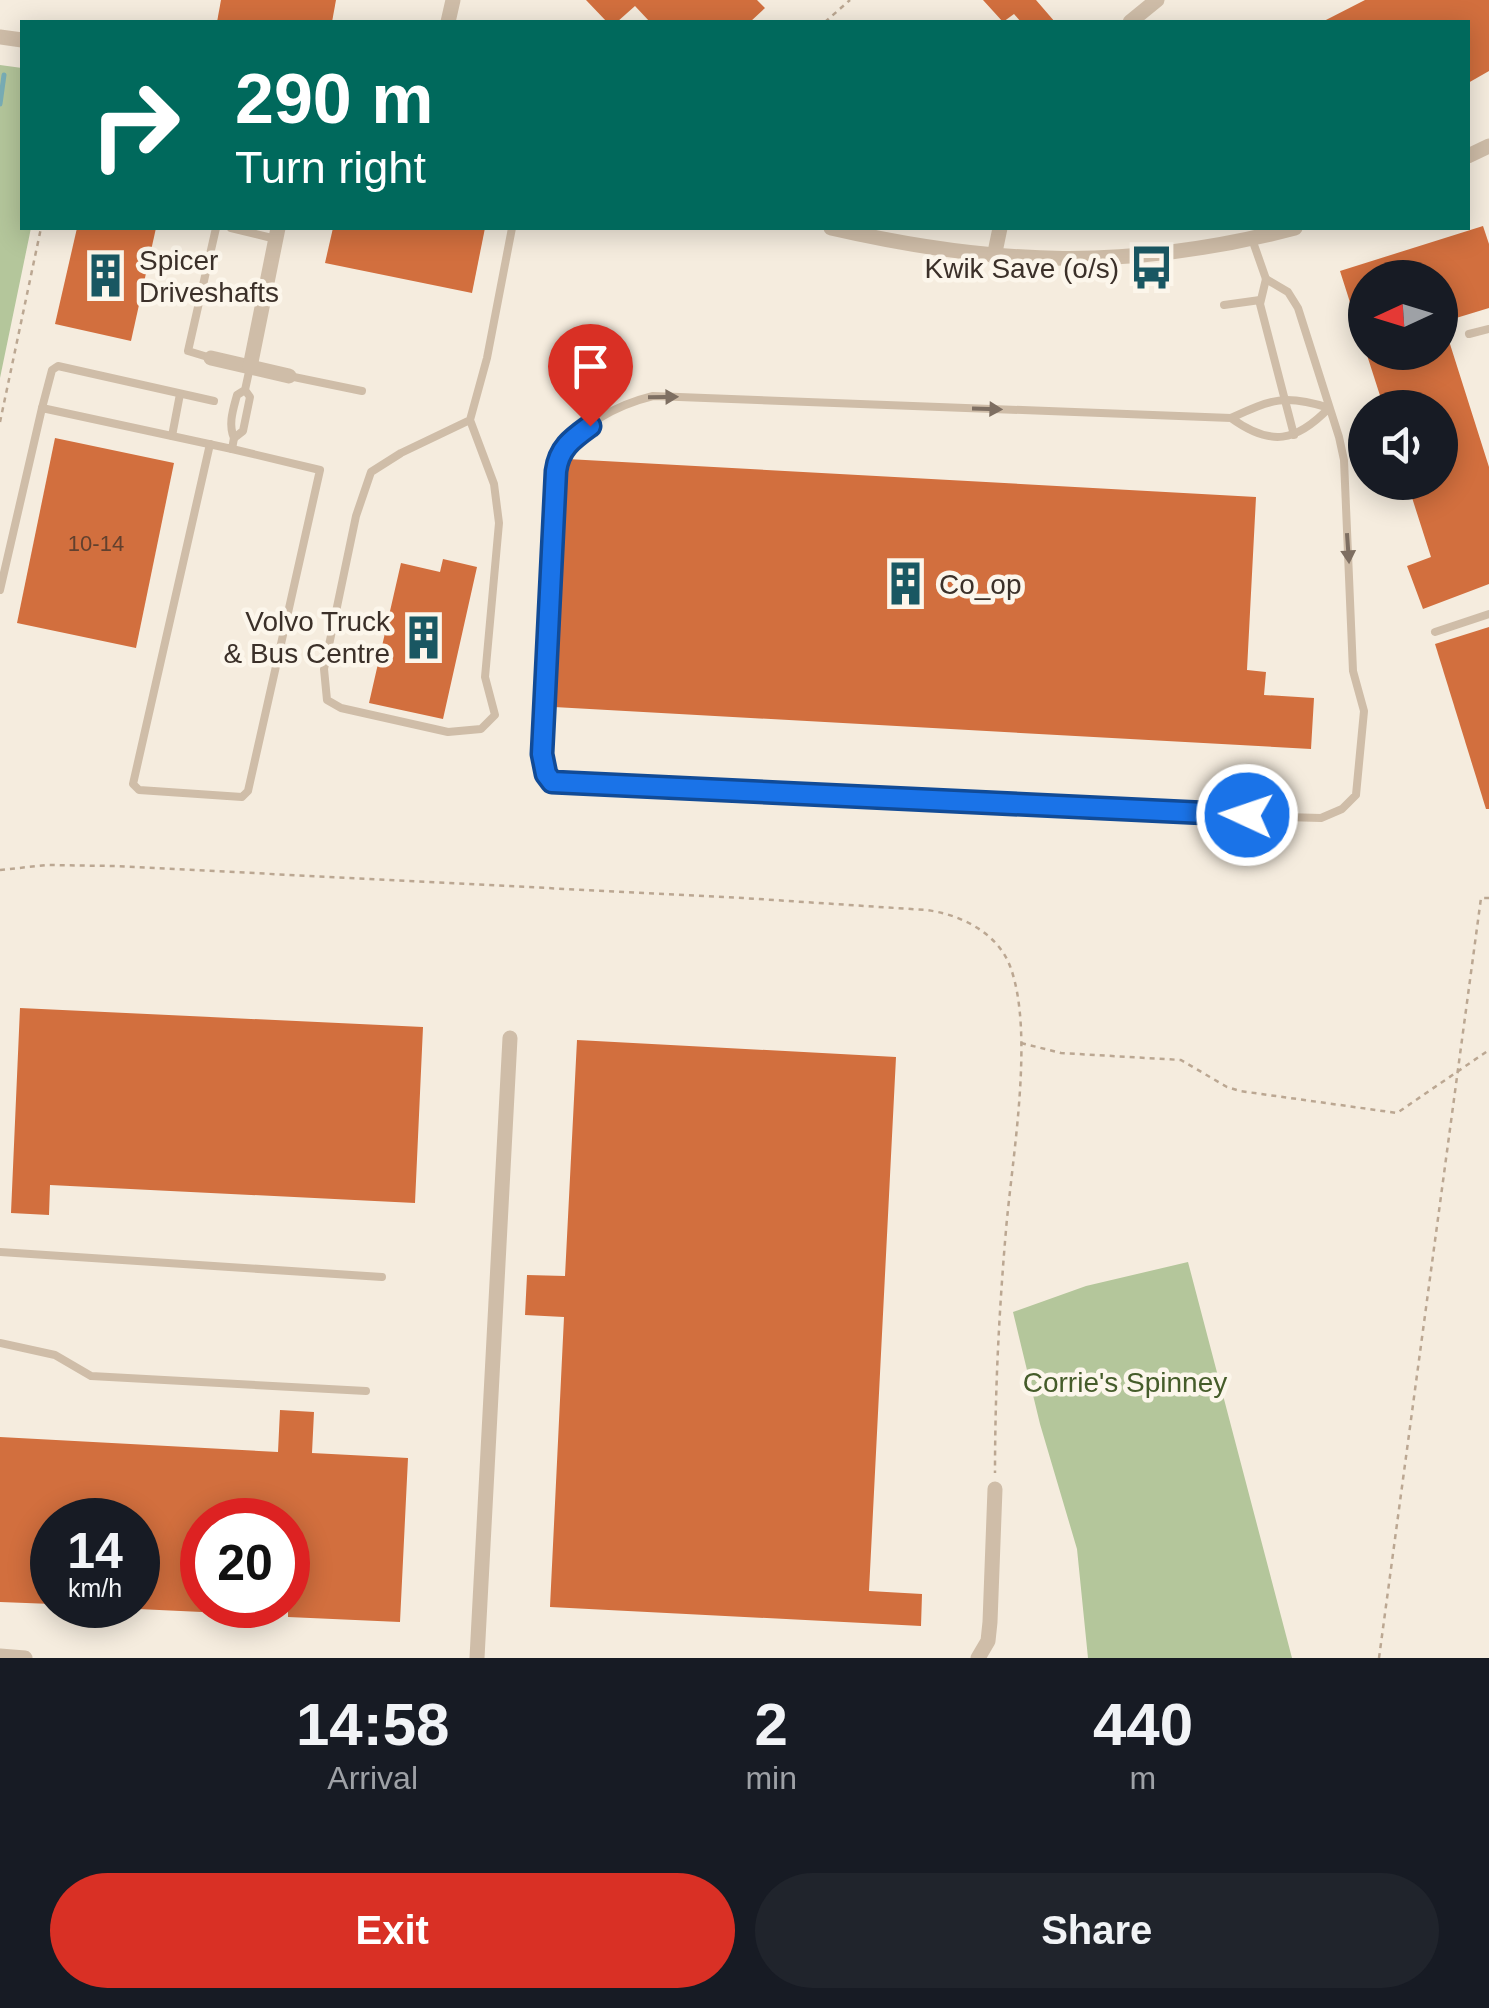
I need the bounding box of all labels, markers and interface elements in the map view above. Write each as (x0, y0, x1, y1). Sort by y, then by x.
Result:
icon: right (70, 60, 200, 190)
text: 290 m (235, 60, 433, 138)
text: Turn right (235, 142, 426, 193)
bus stop icon: Kwik Save (o/s) (1128, 244, 1176, 292)
place label: Spicer Driveshafts (139, 245, 279, 308)
building icon: Spicer Driveshafts (82, 252, 130, 300)
place label: Kwik Save (o/s) (925, 253, 1119, 284)
north arrow (1348, 260, 1458, 370)
map controls (1348, 260, 1458, 500)
pin (548, 324, 633, 427)
icon: arrive (563, 339, 618, 394)
one-way arrow (647, 389, 679, 405)
button: sound (1348, 390, 1458, 500)
one-way arrow (972, 401, 1004, 417)
house number: 10-14 (68, 531, 124, 556)
one-way arrow (1340, 533, 1356, 565)
building icon: Co_op (882, 560, 930, 608)
place label: Co_op (939, 569, 1022, 600)
place label: Volvo Truck & Bus Centre (223, 606, 391, 669)
building icon: Volvo Truck & Bus Centre (399, 613, 447, 661)
position arrow (1195, 763, 1299, 867)
park label: Corrie's Spinney (1023, 1367, 1227, 1398)
speed limit sign: 20 (180, 1498, 310, 1628)
text: 14 (67, 1523, 123, 1579)
text: km/h (68, 1574, 122, 1602)
text: 14:58 (296, 1691, 449, 1758)
text: 2 (754, 1691, 788, 1758)
text: 440 (1093, 1691, 1193, 1758)
text: Arrival (327, 1760, 418, 1796)
text: min (745, 1760, 797, 1796)
text: m (1130, 1760, 1156, 1796)
button: Exit (50, 1873, 735, 1988)
button: Share (755, 1873, 1439, 1988)

